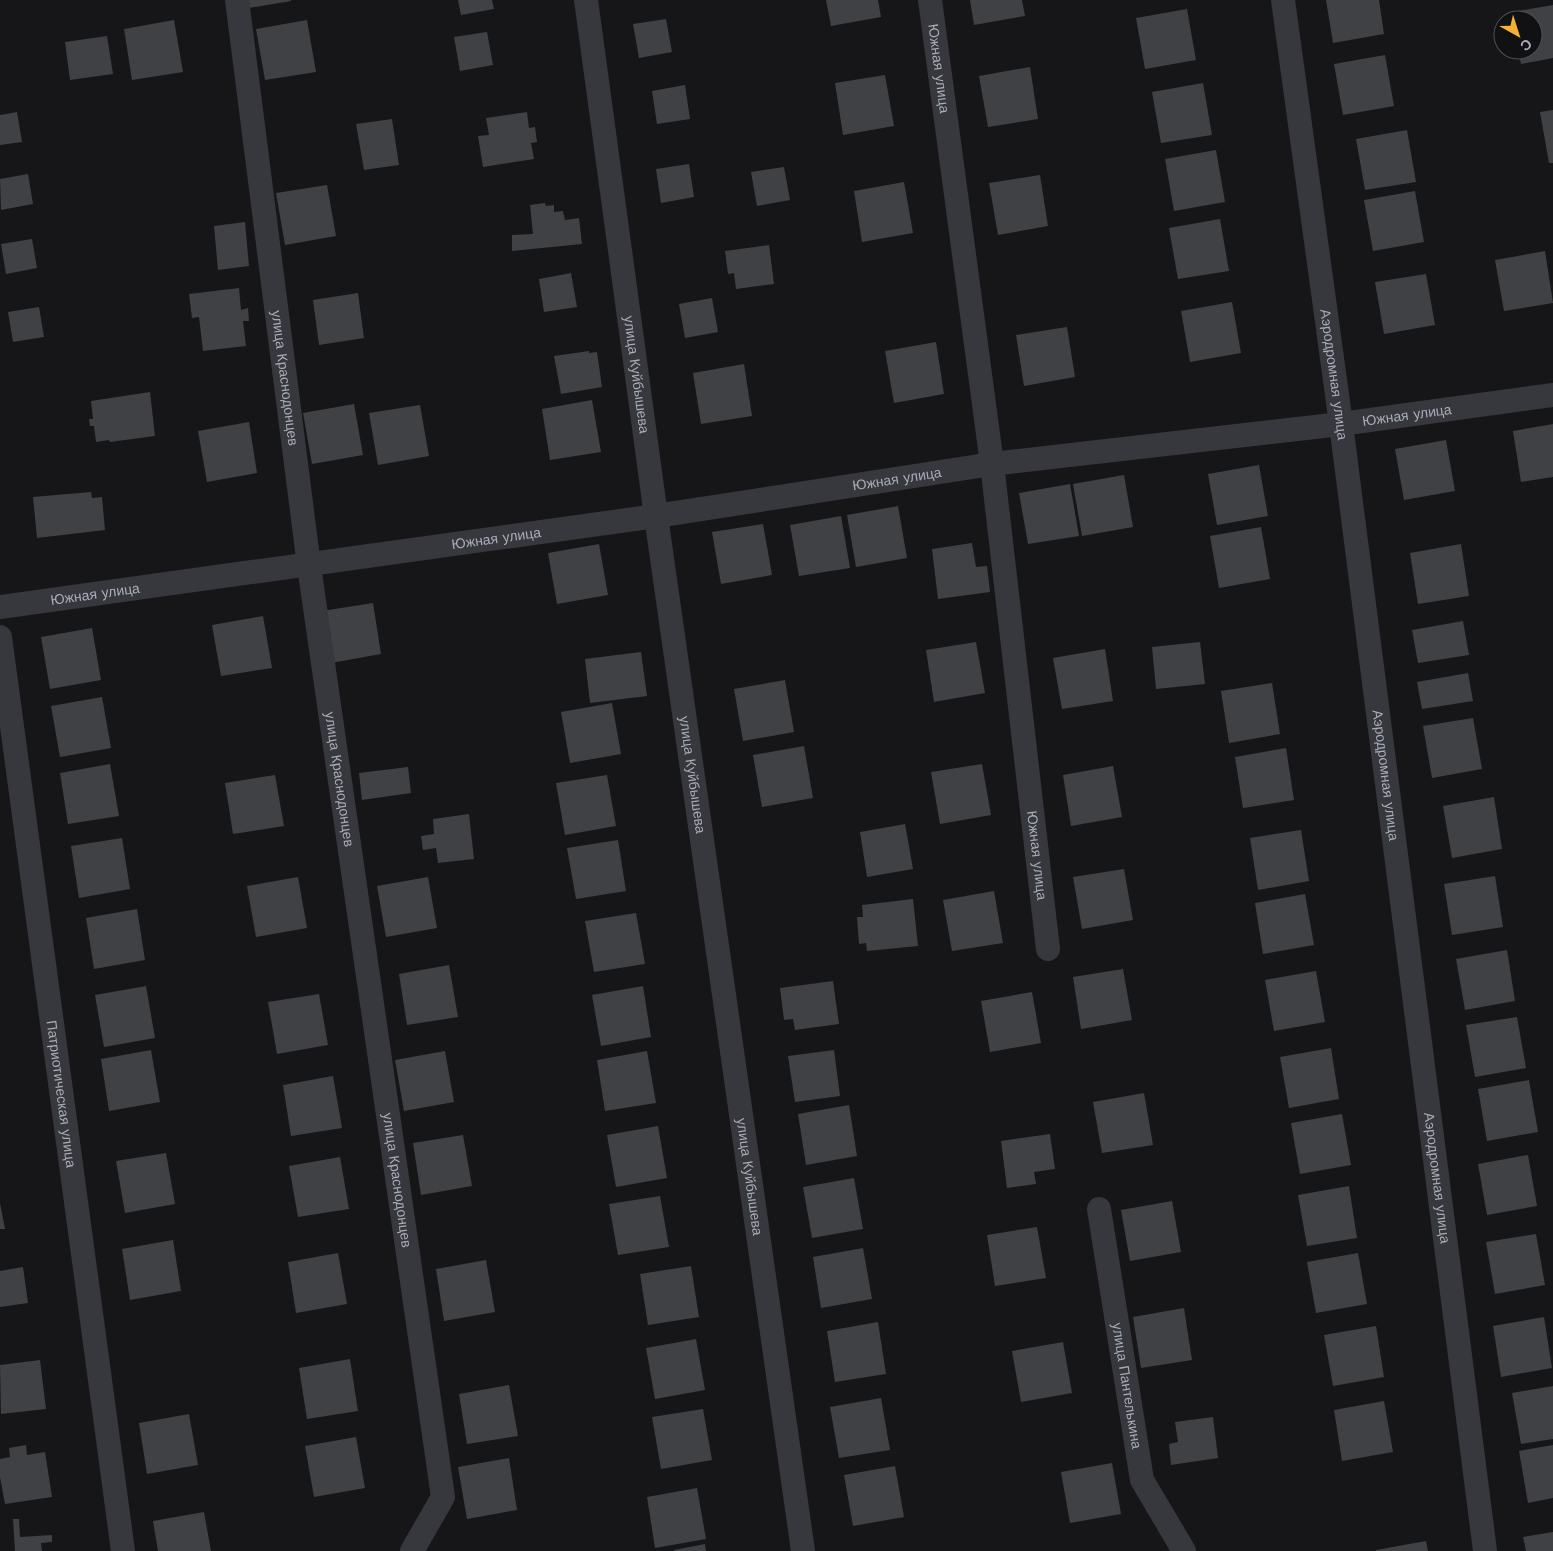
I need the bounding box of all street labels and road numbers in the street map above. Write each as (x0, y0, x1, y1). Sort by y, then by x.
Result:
street label: Южная улица (925, 23, 953, 114)
street label: Аэродромная улица (1317, 308, 1351, 441)
street label: улица Краснодонцев (269, 309, 302, 446)
street label: улица Куйбышева (621, 315, 653, 435)
street label: Южная улица (1361, 401, 1453, 429)
street label: Южная улица (851, 464, 943, 494)
street label: Южная улица (451, 524, 542, 552)
street label: Южная улица (49, 580, 141, 608)
street label: Аэродромная улица (1370, 709, 1402, 842)
street label: улица Краснодонцев (322, 711, 357, 848)
street label: улица Куйбышева (676, 715, 709, 835)
street label: Южная улица (1024, 810, 1050, 901)
street label: Патриотическая улица (44, 1019, 79, 1169)
street label: Аэродромная улица (1421, 1111, 1454, 1245)
street label: улица Краснодонцев (380, 1112, 415, 1249)
street label: улица Куйбышева (734, 1117, 766, 1237)
street label: улица Пантелькина (1109, 1322, 1145, 1450)

